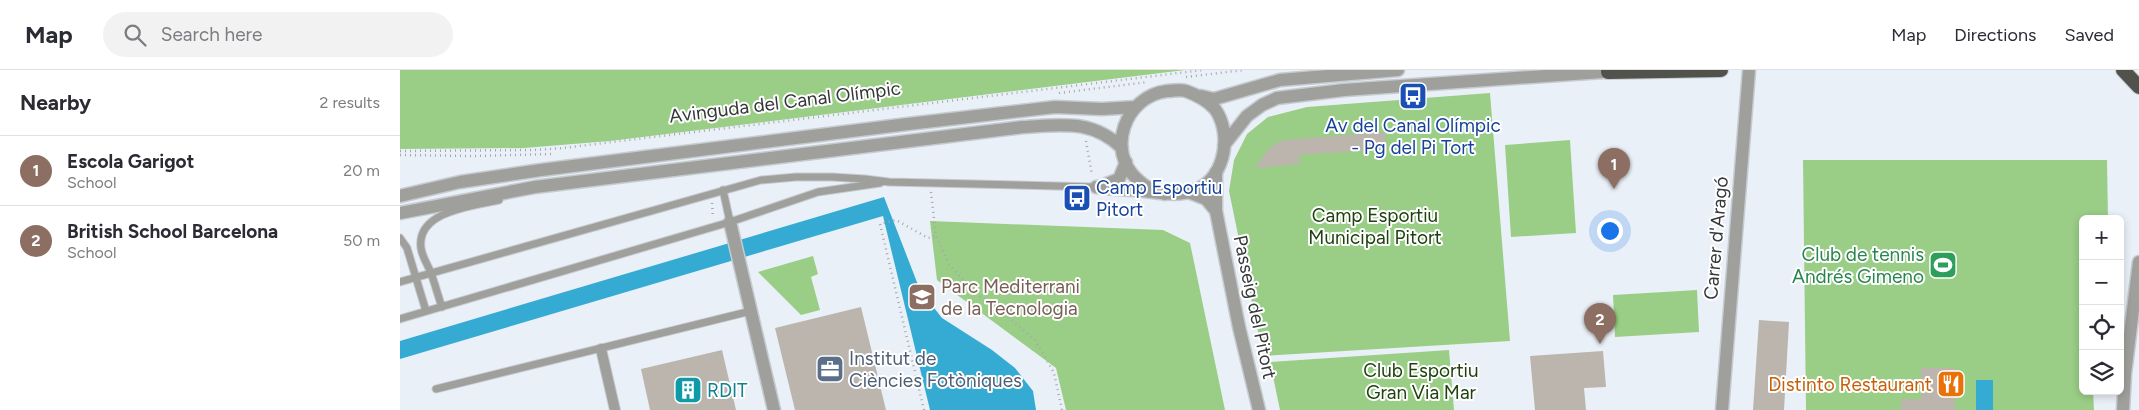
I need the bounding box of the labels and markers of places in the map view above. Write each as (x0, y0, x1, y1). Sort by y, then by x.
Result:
bus stop icon: Av del Canal Olímpic - Pg del Pi Tort (1398, 81, 1428, 111)
place label: Av del Canal Olímpic - Pg del Pi Tort (1325, 114, 1501, 159)
pin: 1 (1598, 148, 1630, 189)
place label: Camp Esportiu Pitort (1096, 176, 1222, 221)
bus stop icon: Camp Esportiu Pitort (1062, 183, 1092, 213)
place label: Club de tennis Andrés Gimeno (1792, 243, 1924, 288)
sports icon: Club de tennis Andrés Gimeno (1928, 250, 1958, 280)
place label: Parc Mediterrani de la Tecnologia (941, 275, 1080, 320)
school or university icon: Parc Mediterrani de la Tecnologia (907, 282, 937, 312)
pin: 2 (1584, 303, 1616, 344)
place label: Institut de Ciències Fotòniques (849, 347, 1022, 392)
office icon: Institut de Ciències Fotòniques (815, 354, 845, 384)
restaurant icon: Distinto Restaurant (1936, 369, 1966, 399)
place label: Distinto Restaurant (1768, 373, 1932, 396)
building icon: RDIT (673, 375, 703, 405)
place label: RDIT (707, 379, 748, 402)

